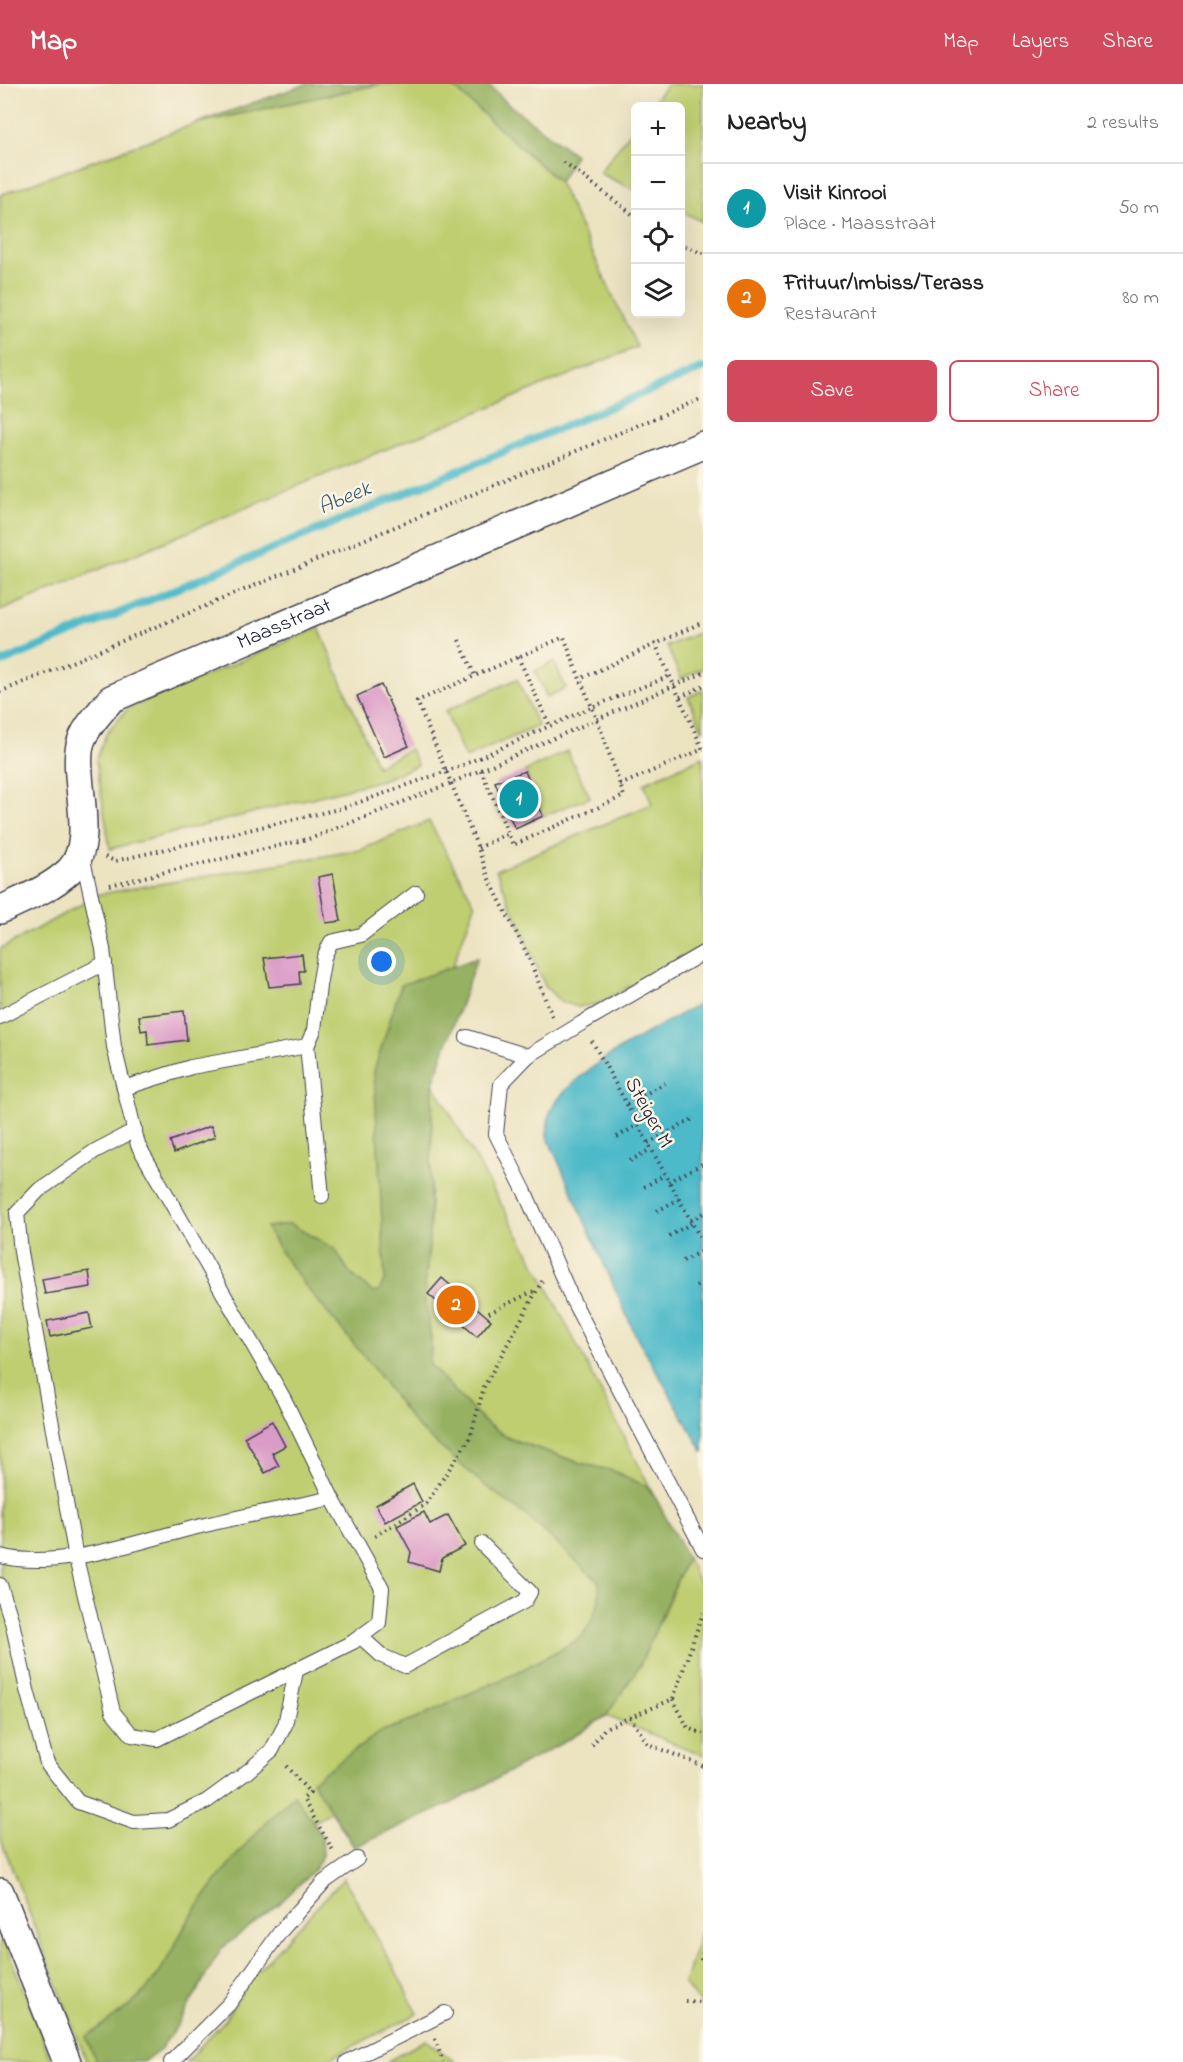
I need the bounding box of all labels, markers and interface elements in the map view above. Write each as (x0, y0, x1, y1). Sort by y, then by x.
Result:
text: Map (30, 22, 77, 63)
text: Map (943, 27, 979, 57)
text: Layers (1012, 27, 1069, 57)
text: Share (1102, 27, 1153, 57)
map controls (631, 102, 685, 318)
button: + (631, 102, 685, 156)
text: Nearby (727, 104, 806, 142)
text: 2 results (1087, 109, 1159, 138)
button: − (631, 156, 685, 210)
text: Visit Kinrooi (784, 178, 887, 210)
text: 1 (743, 194, 750, 223)
text: 50 m (1118, 194, 1159, 223)
button: locate (631, 210, 685, 264)
text: Place · Maasstraat (784, 210, 936, 239)
button: layers (631, 264, 685, 318)
text: Frituur/Imbiss/Terass (784, 268, 984, 300)
text: 2 (742, 284, 751, 313)
text: 80 m (1122, 284, 1159, 313)
text: Restaurant (784, 300, 877, 329)
button: Save (727, 360, 937, 422)
button: Share (949, 360, 1159, 422)
water label: Abeek (314, 473, 378, 524)
street label: Maasstraat (233, 591, 336, 658)
pin: 1 (500, 776, 538, 822)
your location (367, 947, 396, 976)
street label: Steiger M (614, 1072, 680, 1155)
pin: 2 (436, 1282, 476, 1328)

